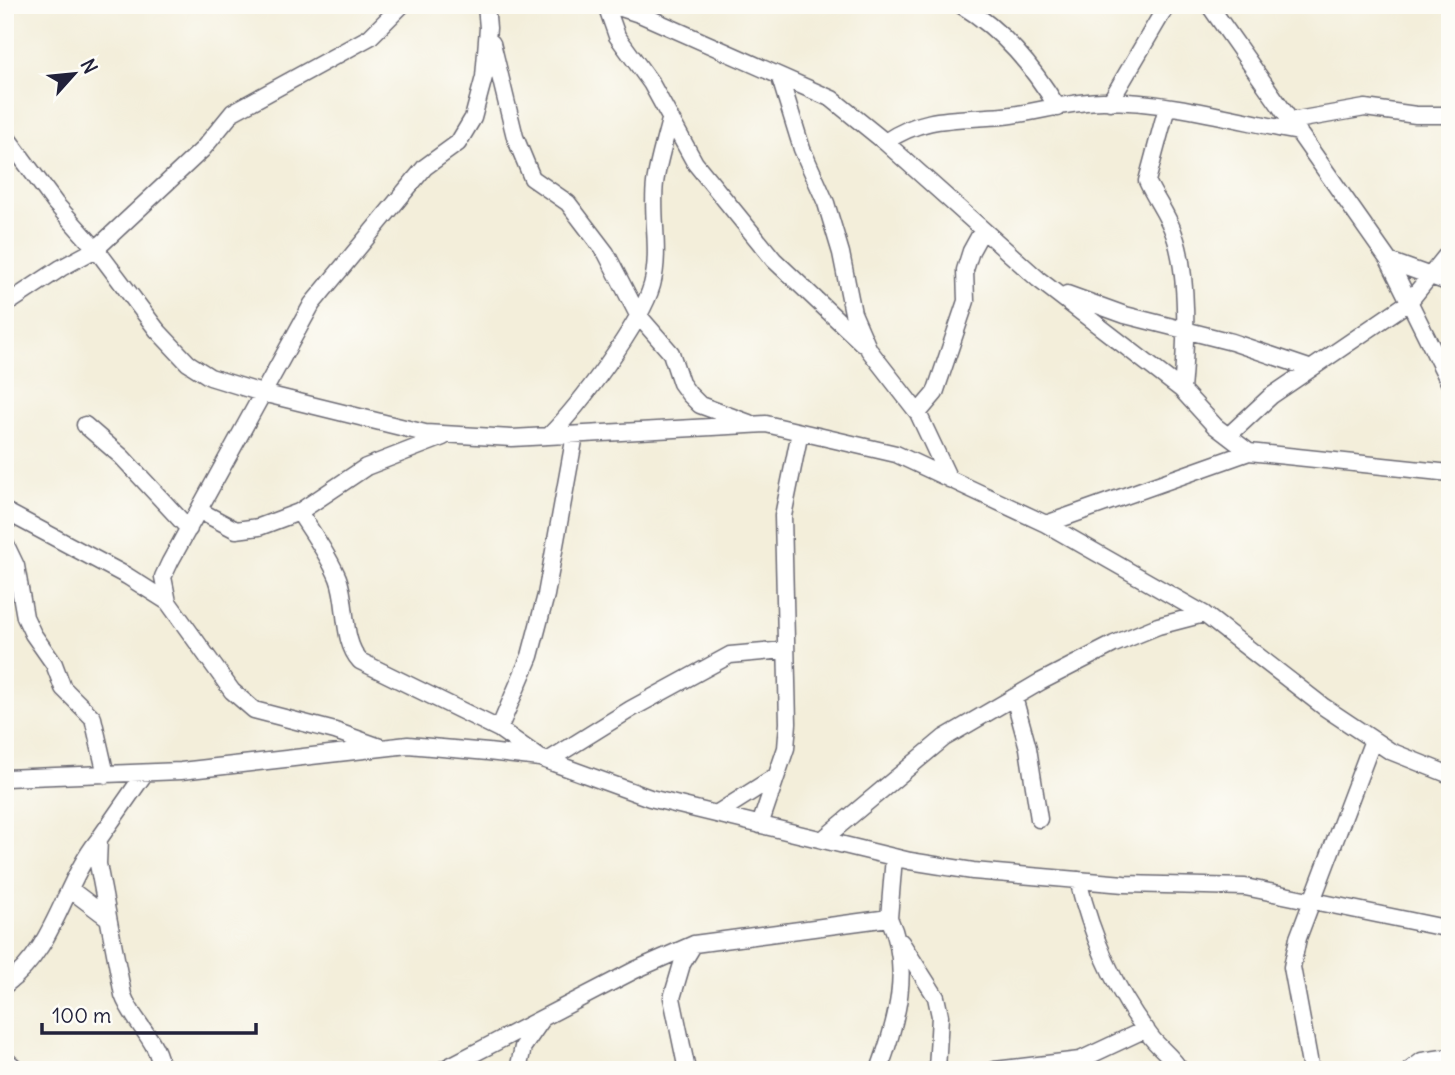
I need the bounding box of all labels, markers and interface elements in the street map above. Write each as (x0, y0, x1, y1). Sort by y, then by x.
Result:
north arrow (38, 38, 108, 108)
text: N (75, 55, 103, 78)
scale bar (42, 991, 256, 1035)
text: 100 m (52, 1002, 111, 1029)

